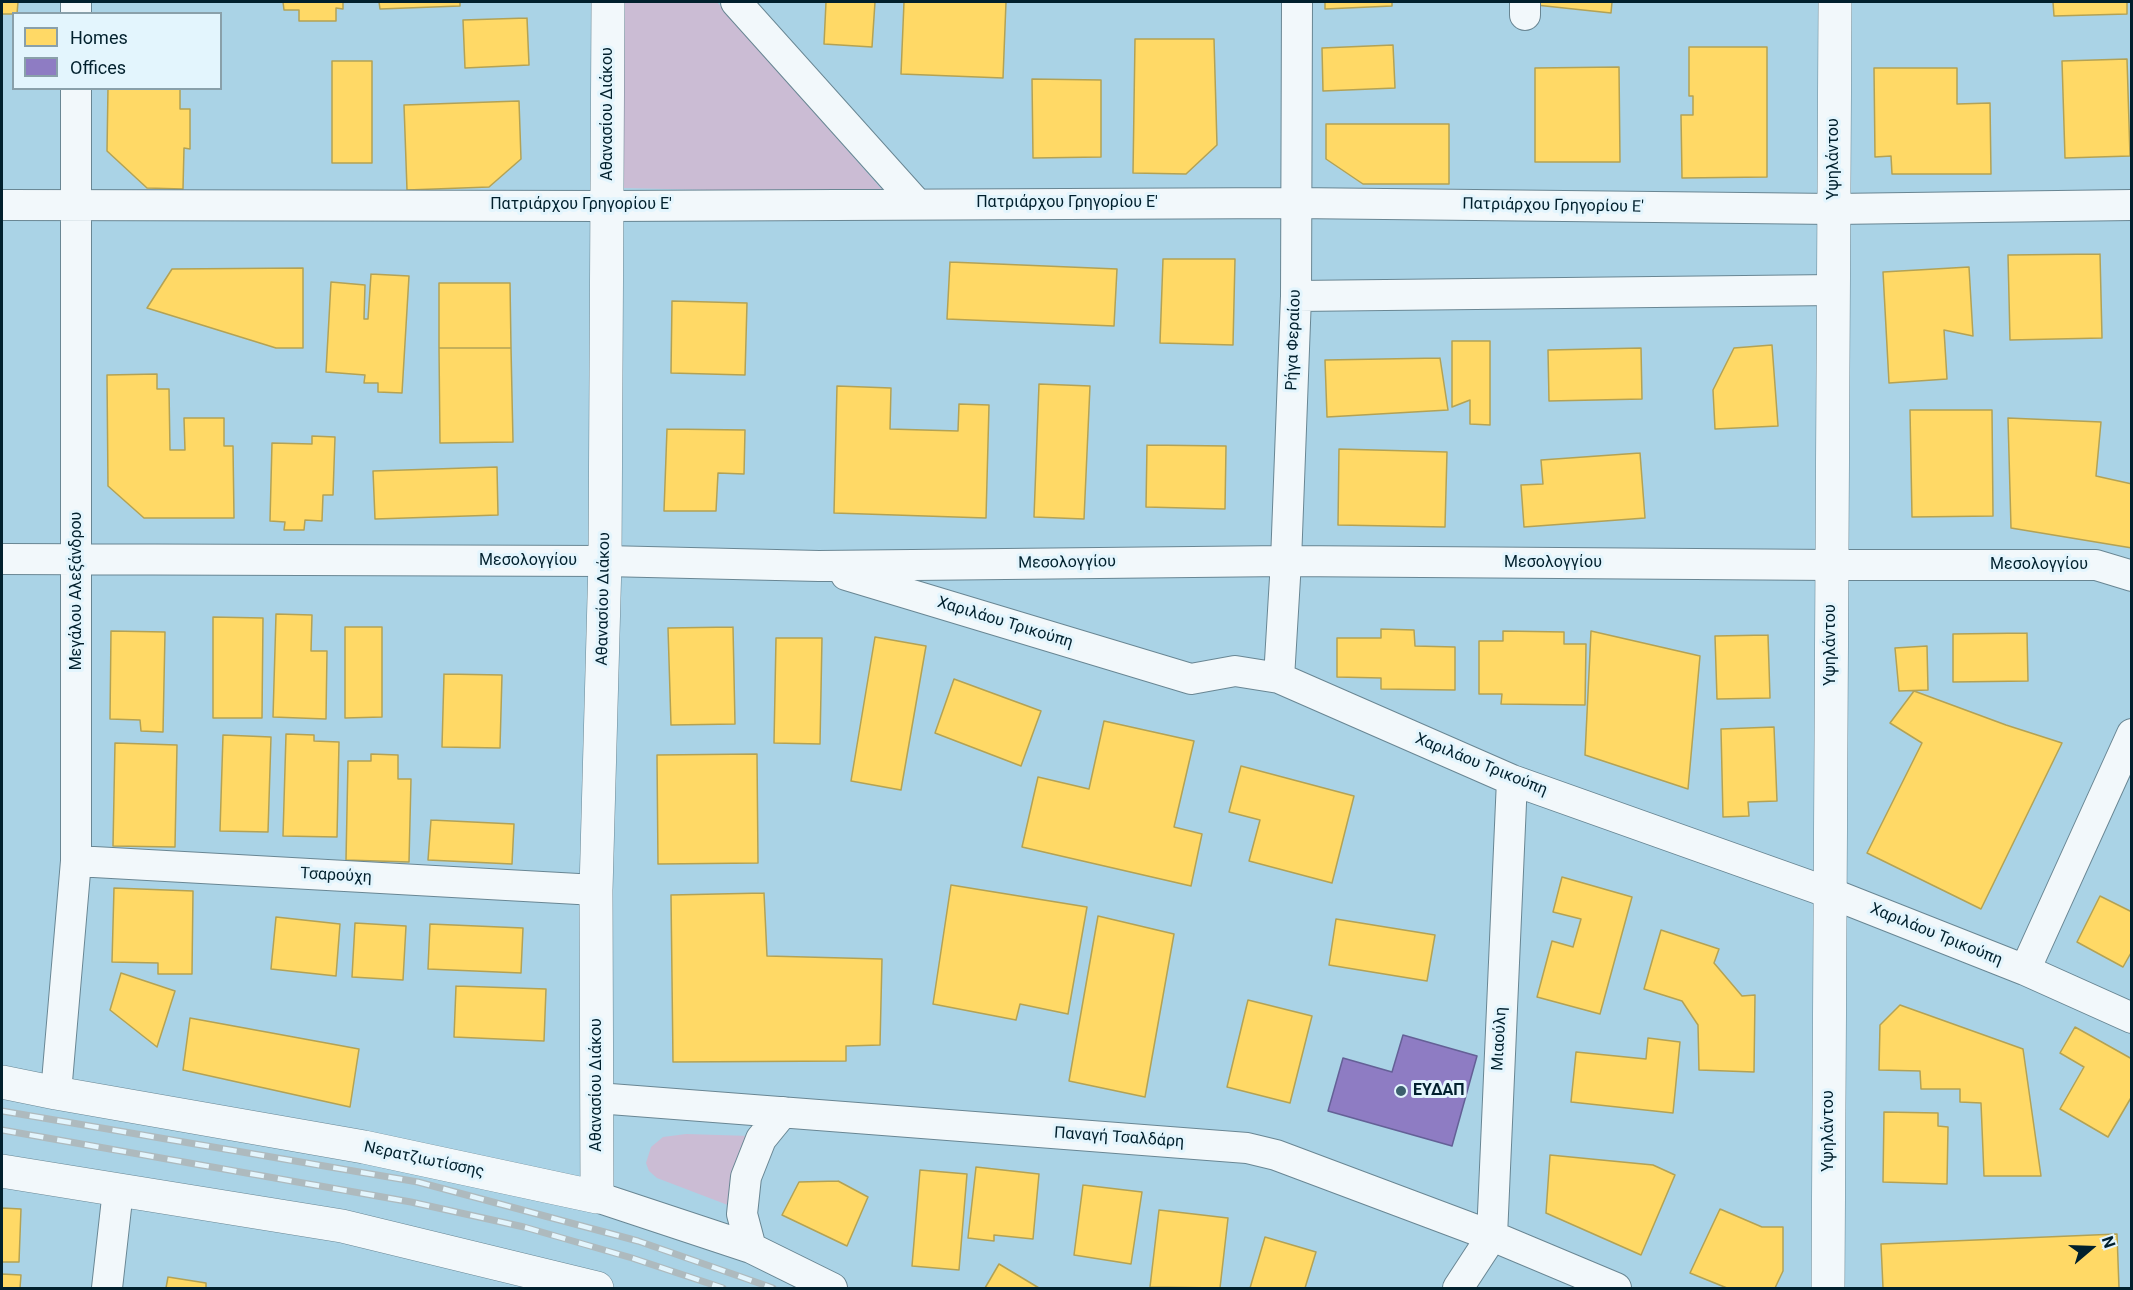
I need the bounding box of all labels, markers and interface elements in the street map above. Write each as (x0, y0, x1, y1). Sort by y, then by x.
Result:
legend (12, 12, 222, 90)
text: Homes (70, 27, 128, 48)
street label: Αθανασίου Διάκου (598, 47, 618, 181)
text: Offices (70, 57, 126, 78)
street label: Υψηλάντου (1824, 118, 1844, 200)
street label: Πατριάρχου Γρηγορίου Ε' (976, 193, 1158, 213)
street label: Πατριάρχου Γρηγορίου Ε' (490, 195, 672, 215)
street label: Πατριάρχου Γρηγορίου Ε' (1462, 195, 1644, 217)
street label: Ρήγα Φεραίου (1283, 289, 1305, 391)
street label: Μεγάλου Αλεξάνδρου (67, 512, 87, 670)
street label: Αθανασίου Διάκου (593, 532, 615, 666)
street label: Μεσολογγίου (479, 551, 577, 571)
street label: Μεσολογγίου (1018, 553, 1116, 573)
street label: Μεσολογγίου (1504, 553, 1602, 573)
street label: Μεσολογγίου (1990, 555, 2088, 575)
street label: Χαριλάου Τρικούπη (935, 593, 1075, 653)
street label: Υψηλάντου (1821, 604, 1841, 686)
street label: Χαριλάου Τρικούπη (1412, 730, 1550, 800)
street label: Τσαρούχη (300, 865, 372, 887)
street label: Χαριλάου Τρικούπη (1867, 900, 2005, 970)
street label: Μιαούλη (1489, 1007, 1511, 1071)
street label: Αθανασίου Διάκου (587, 1018, 607, 1152)
place label: ΕΥΔΑΠ (1413, 1081, 1465, 1101)
marker: ΕΥΔΑΠ (1394, 1084, 1408, 1098)
street label: Υψηλάντου (1819, 1090, 1839, 1172)
street label: Παναγή Τσαλδάρη (1053, 1124, 1185, 1152)
street label: Νερατζιωτίσσης (362, 1138, 486, 1182)
north arrow (2061, 1218, 2121, 1278)
text: N (2098, 1234, 2119, 1250)

